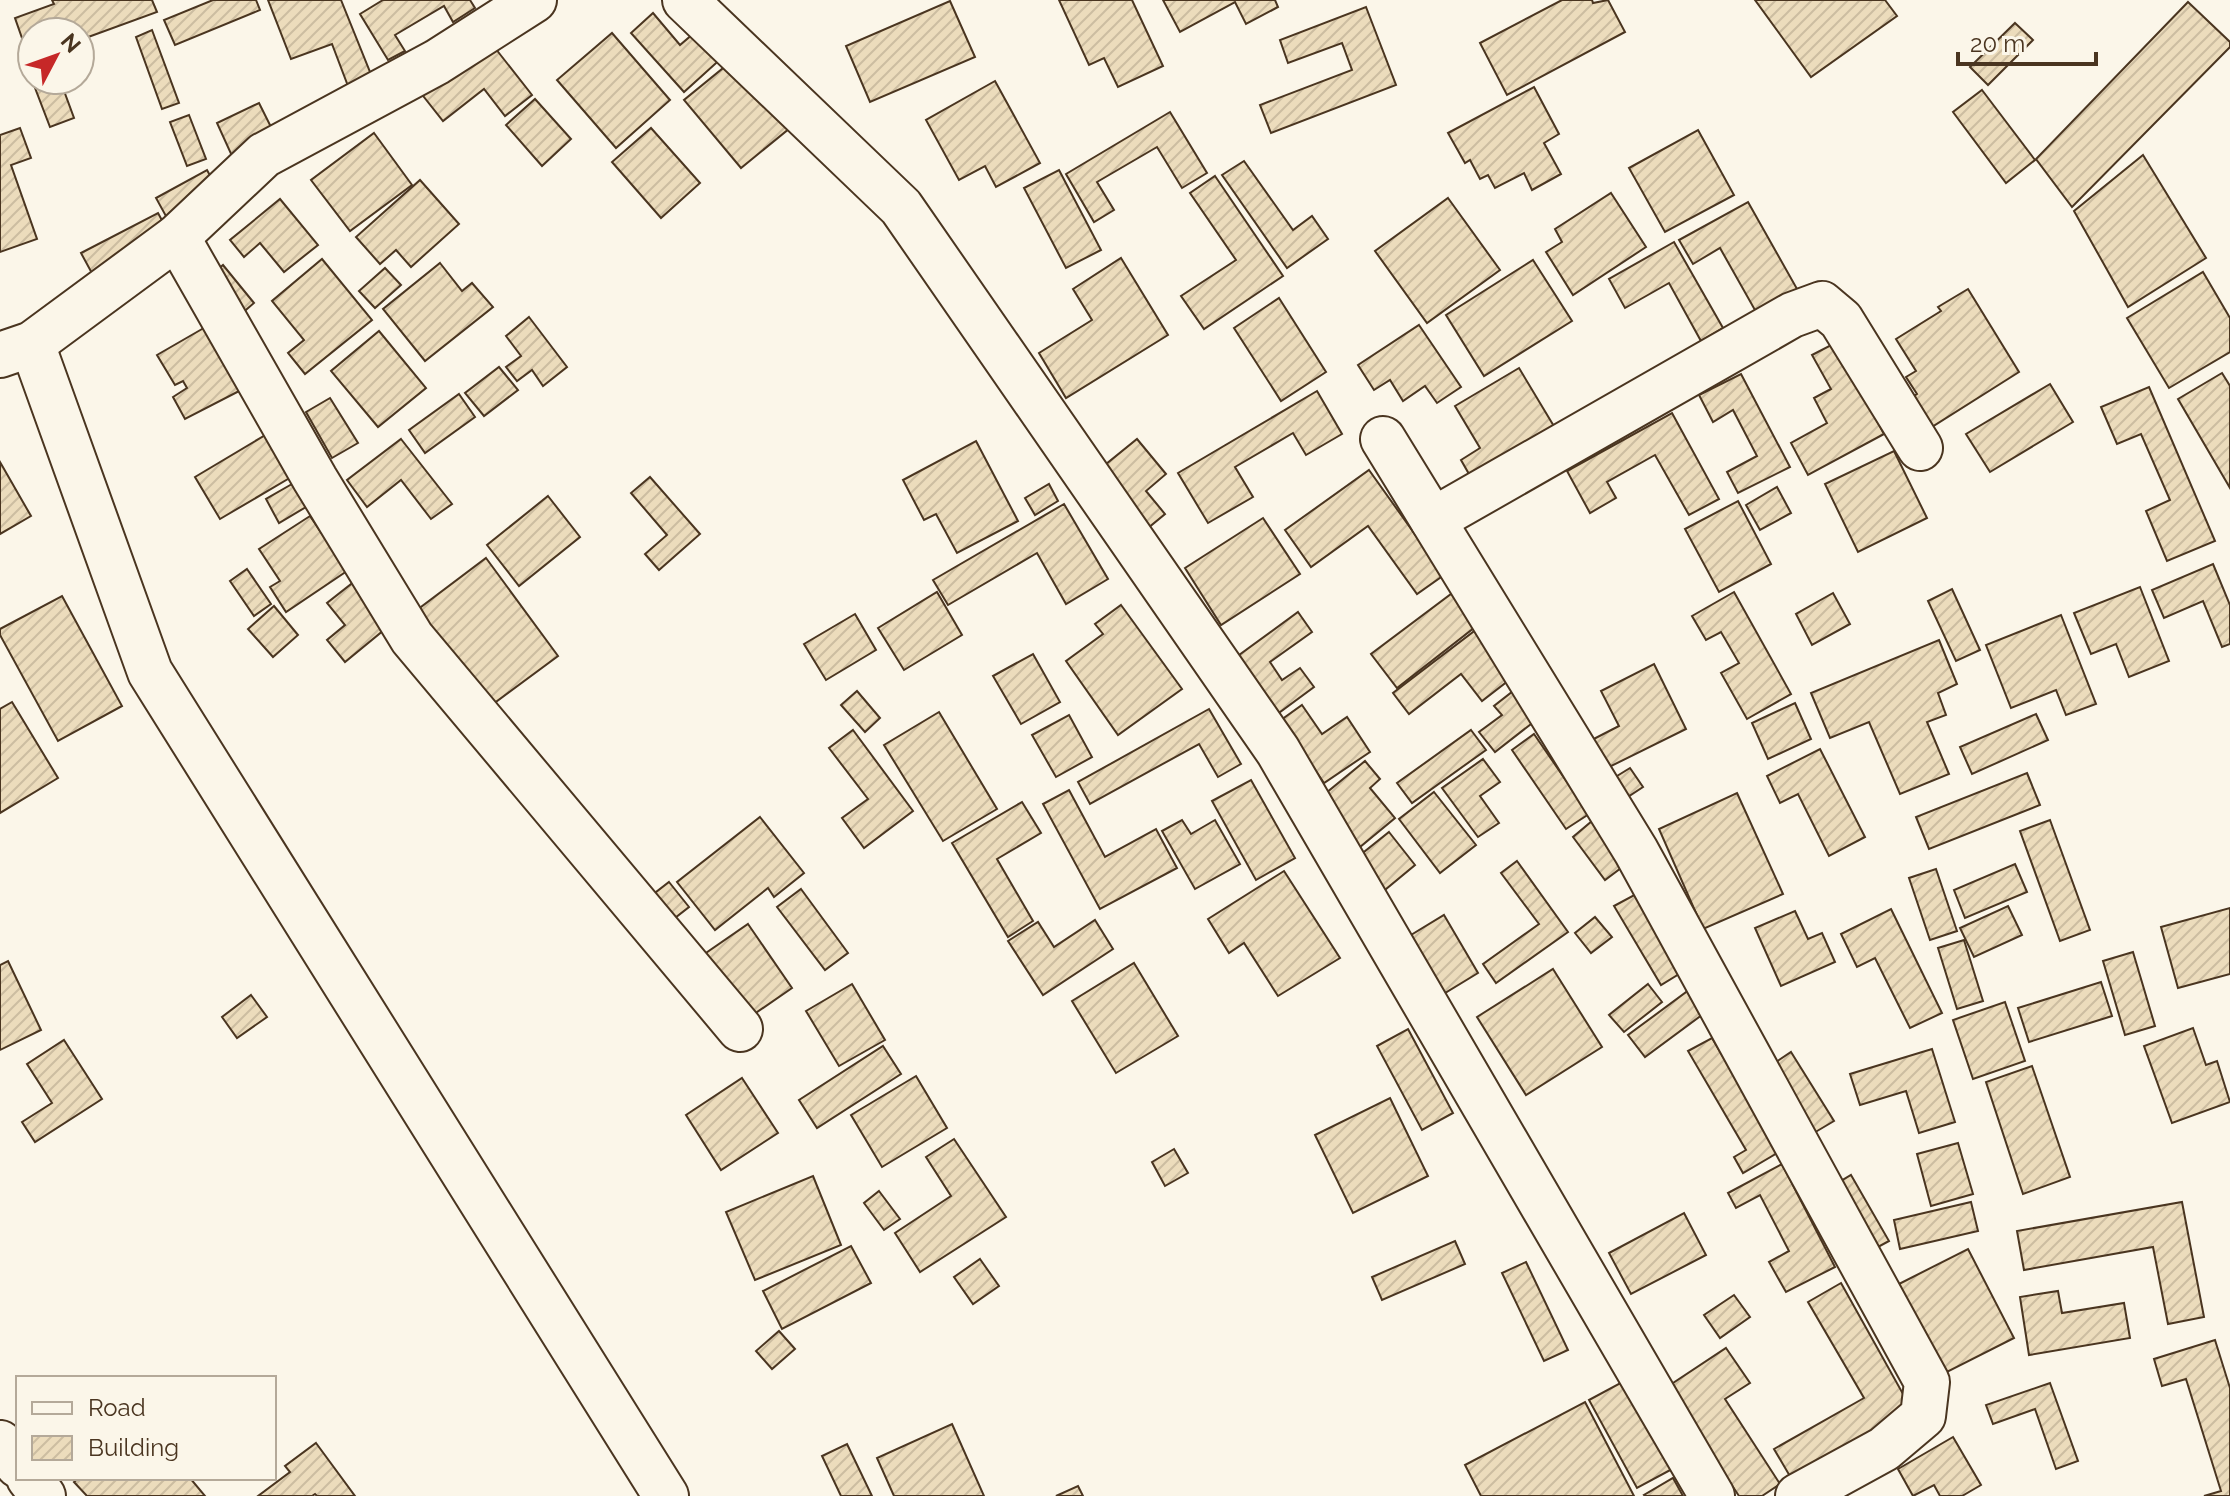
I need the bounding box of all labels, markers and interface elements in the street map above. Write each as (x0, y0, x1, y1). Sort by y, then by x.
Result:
north arrow (16, 16, 96, 96)
scale bar (1958, 16, 2096, 66)
text: N (56, 28, 86, 58)
text: 20 m (1970, 29, 2025, 58)
legend (16, 1376, 276, 1480)
text: Road (88, 1393, 146, 1422)
text: Building (88, 1433, 179, 1462)

